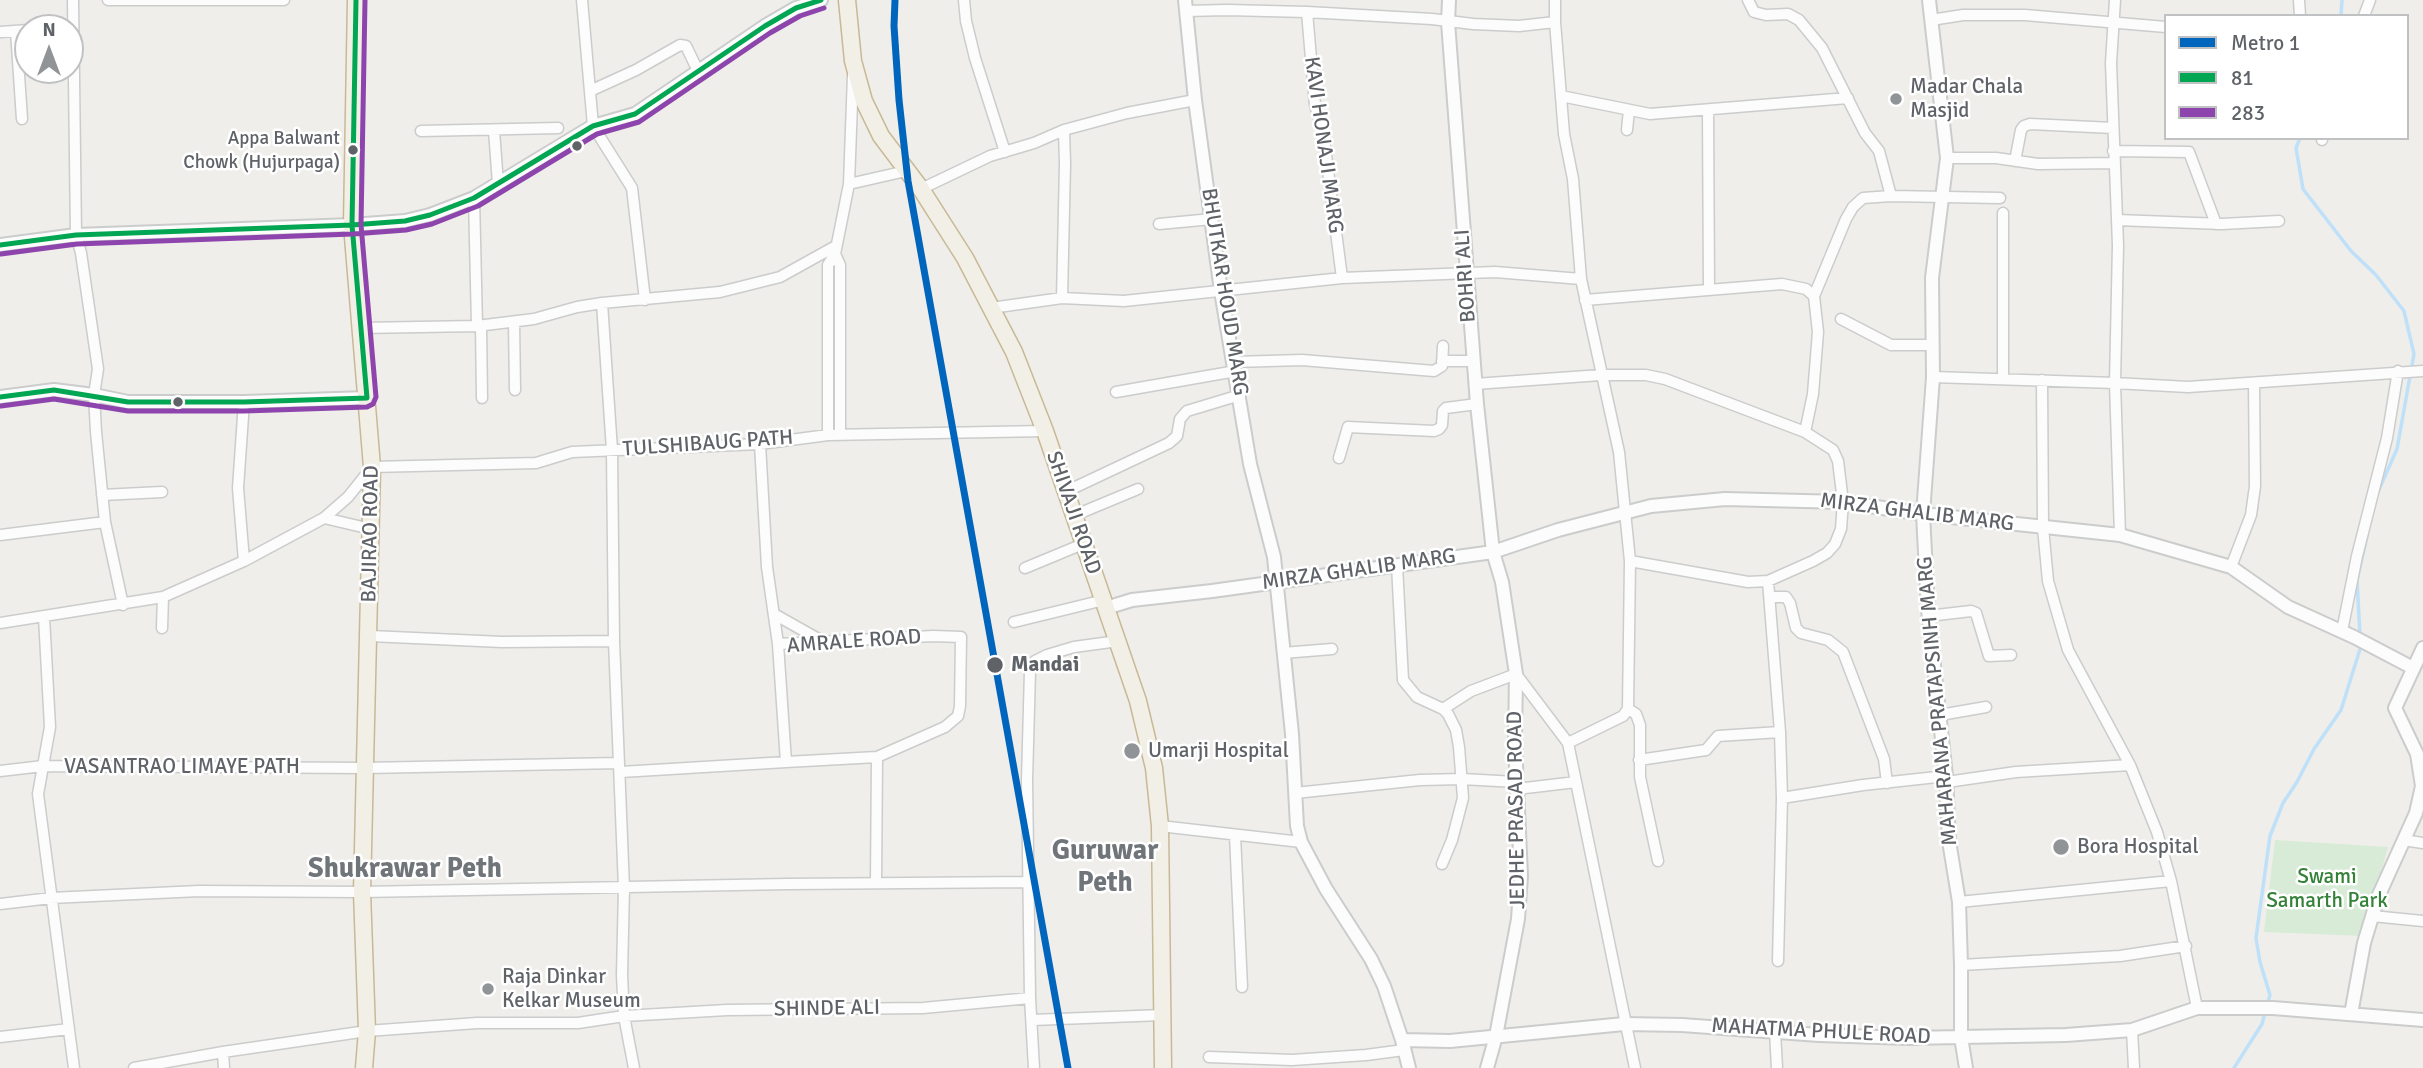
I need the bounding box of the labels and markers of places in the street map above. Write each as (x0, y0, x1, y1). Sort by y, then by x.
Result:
place label: Madar Chala Masjid (1910, 74, 2023, 124)
marker: Madar Chala Masjid (1888, 91, 1904, 107)
place label: Appa Balwant Chowk (Hujurpaga) (183, 128, 340, 172)
unlabelled marker (570, 139, 584, 153)
marker: Appa Balwant Chowk (Hujurpaga) (346, 143, 360, 157)
unlabelled marker (171, 395, 185, 409)
place label: Mandai (1011, 652, 1079, 678)
marker: Mandai (985, 655, 1005, 675)
place label: Umarji Hospital (1148, 738, 1289, 764)
marker: Umarji Hospital (1122, 741, 1142, 761)
place label: Bora Hospital (2077, 834, 2199, 860)
marker: Bora Hospital (2051, 837, 2071, 857)
place label: Raja Dinkar Kelkar Museum (502, 964, 641, 1014)
marker: Raja Dinkar Kelkar Museum (480, 981, 496, 997)

